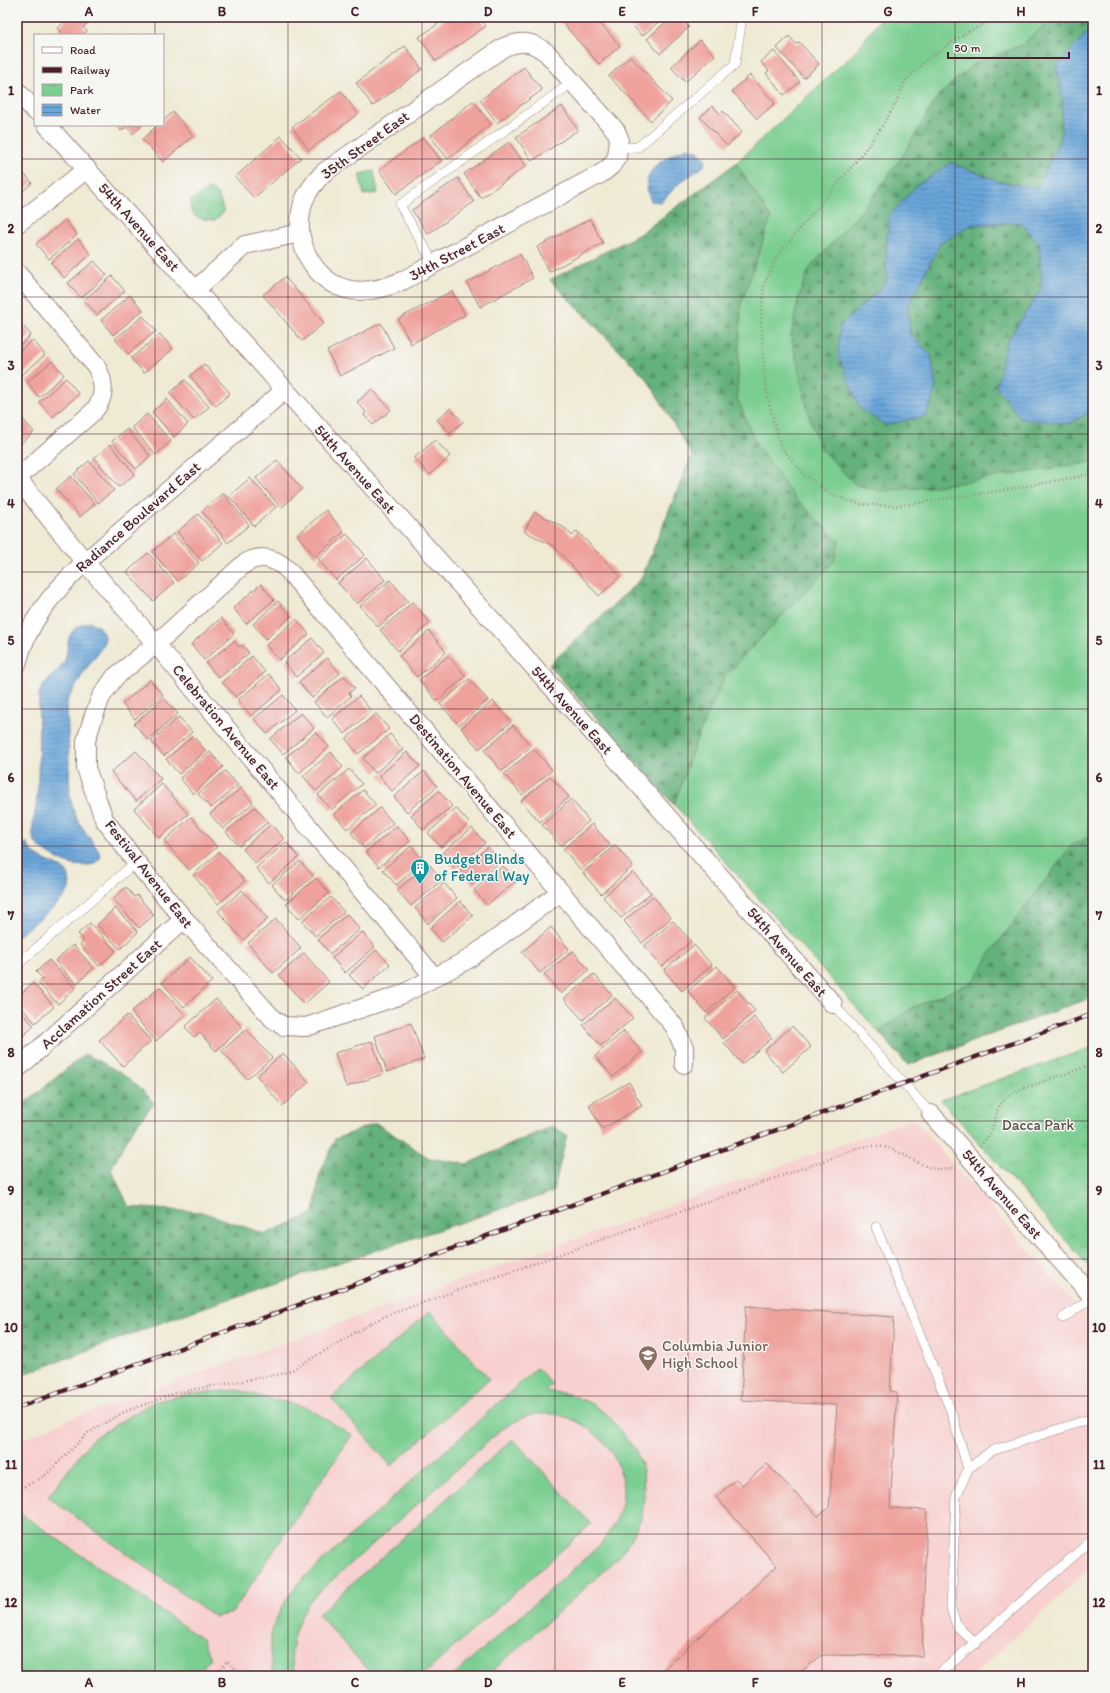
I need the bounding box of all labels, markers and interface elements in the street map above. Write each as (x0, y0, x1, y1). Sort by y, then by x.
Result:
text: A (84, 4, 94, 19)
text: B (218, 4, 227, 19)
text: C (351, 4, 360, 19)
text: D (484, 4, 493, 19)
text: E (618, 4, 626, 19)
text: F (752, 4, 759, 19)
text: G (884, 4, 893, 19)
text: H (1017, 4, 1026, 19)
legend (34, 34, 164, 126)
scale bar (948, 34, 1069, 60)
text: 50 m (954, 41, 980, 55)
text: Road (70, 43, 96, 57)
text: Railway (70, 63, 110, 77)
text: 1 (8, 83, 14, 98)
text: Park (70, 83, 94, 97)
text: 1 (1096, 83, 1102, 98)
text: Water (70, 103, 101, 117)
street label: 35th Street East (317, 107, 413, 183)
street label: 54th Avenue East (95, 179, 184, 275)
street label: 34th Street East (406, 219, 508, 285)
text: 2 (8, 221, 15, 236)
text: 2 (1096, 221, 1103, 236)
text: 3 (7, 358, 15, 373)
text: 3 (1095, 358, 1103, 373)
street label: 54th Avenue East (311, 421, 400, 517)
street label: Radiance Boulevard East (72, 458, 204, 576)
text: 4 (7, 496, 15, 511)
text: 4 (1095, 496, 1103, 511)
text: 5 (8, 633, 15, 648)
text: 5 (1096, 633, 1103, 648)
street label: Celebration Avenue East (168, 661, 284, 793)
street label: 54th Avenue East (528, 662, 617, 758)
street label: Destination Avenue East (406, 710, 521, 842)
text: 6 (8, 770, 15, 785)
text: 6 (1096, 770, 1103, 785)
street label: Festival Avenue East (101, 816, 197, 932)
place label: Budget Blinds of Federal Way (434, 850, 529, 885)
building icon: Budget Blinds of Federal Way (409, 857, 431, 885)
street label: 54th Avenue East (743, 903, 831, 1001)
text: 7 (7, 908, 15, 923)
text: 7 (1095, 908, 1103, 923)
street label: Acclamation Street East (37, 935, 165, 1053)
text: 8 (7, 1045, 15, 1060)
text: 8 (1095, 1045, 1103, 1060)
park label: Dacca Park (1002, 1116, 1074, 1134)
street label: 54th Avenue East (958, 1145, 1046, 1243)
text: 9 (8, 1183, 15, 1198)
text: 9 (1096, 1183, 1103, 1198)
text: 10 (4, 1320, 18, 1335)
text: 10 (1092, 1320, 1106, 1335)
place label: Columbia Junior High School (662, 1337, 768, 1372)
school or university icon: Columbia Junior High School (637, 1344, 659, 1372)
text: 11 (5, 1457, 17, 1472)
text: 11 (1093, 1457, 1105, 1472)
text: 12 (5, 1595, 18, 1610)
text: 12 (1093, 1595, 1106, 1610)
text: A (84, 1675, 94, 1690)
text: B (218, 1675, 227, 1690)
text: C (351, 1675, 360, 1690)
text: D (484, 1675, 493, 1690)
text: E (618, 1675, 626, 1690)
text: F (752, 1675, 759, 1690)
text: G (884, 1675, 893, 1690)
text: H (1017, 1675, 1026, 1690)

